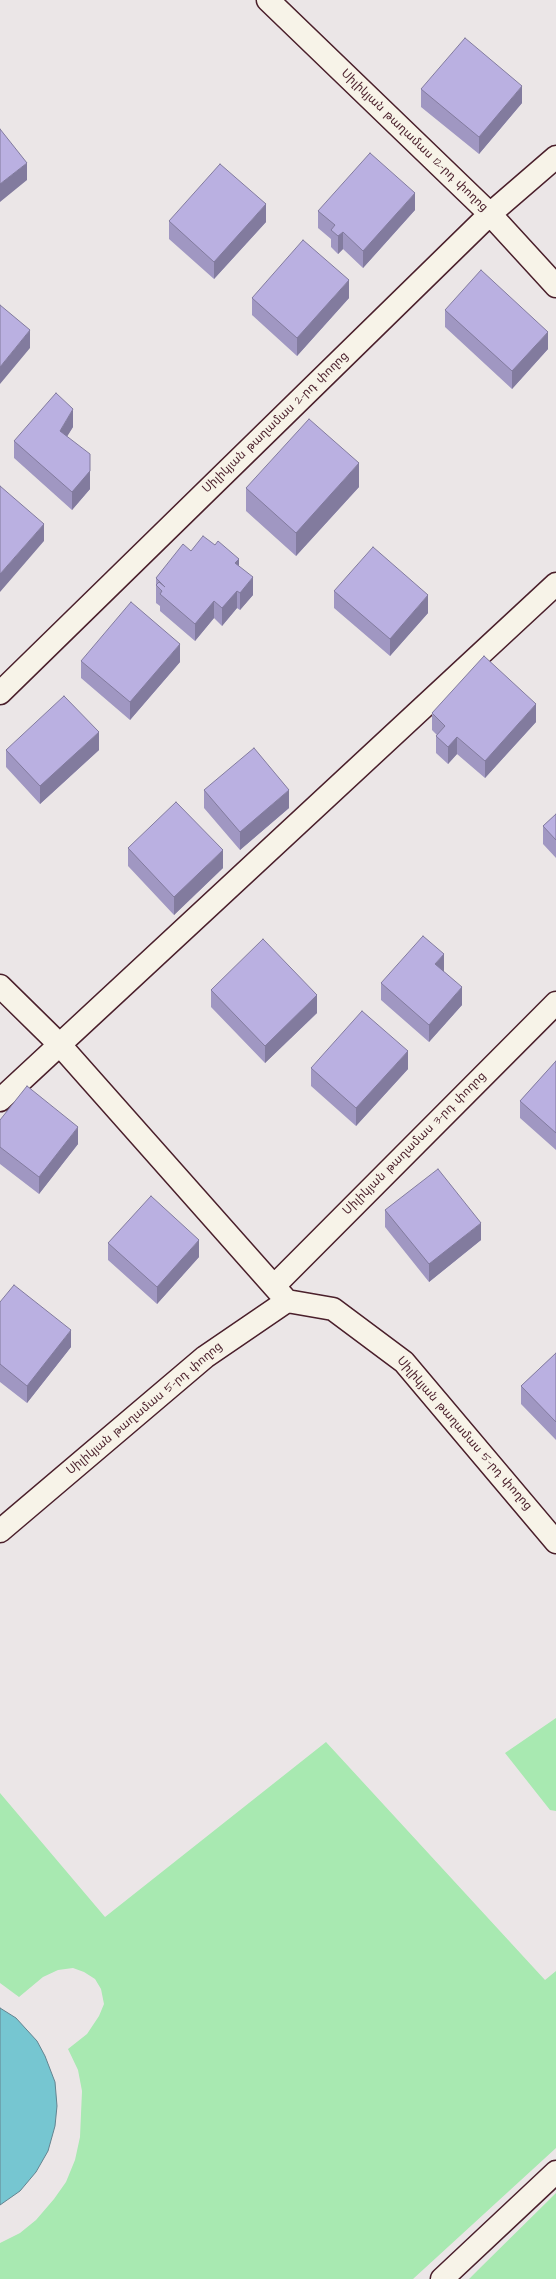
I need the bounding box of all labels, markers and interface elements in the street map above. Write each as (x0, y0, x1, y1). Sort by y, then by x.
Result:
street label: Սիլիկյան թաղամաս 12-րդ փողոց (338, 67, 490, 215)
street label: Սիլիկյան թաղամաս 2-րդ փողոց (200, 349, 352, 497)
street label: Սիլիկյան թաղամաս 3-րդ փողոց (340, 1069, 490, 1219)
street label: Սիլիկյան թաղամաս 5-րդ փողոց (64, 1340, 226, 1478)
street label: Սիլիկյան թաղամաս 5-րդ փողոց (393, 1354, 535, 1514)

